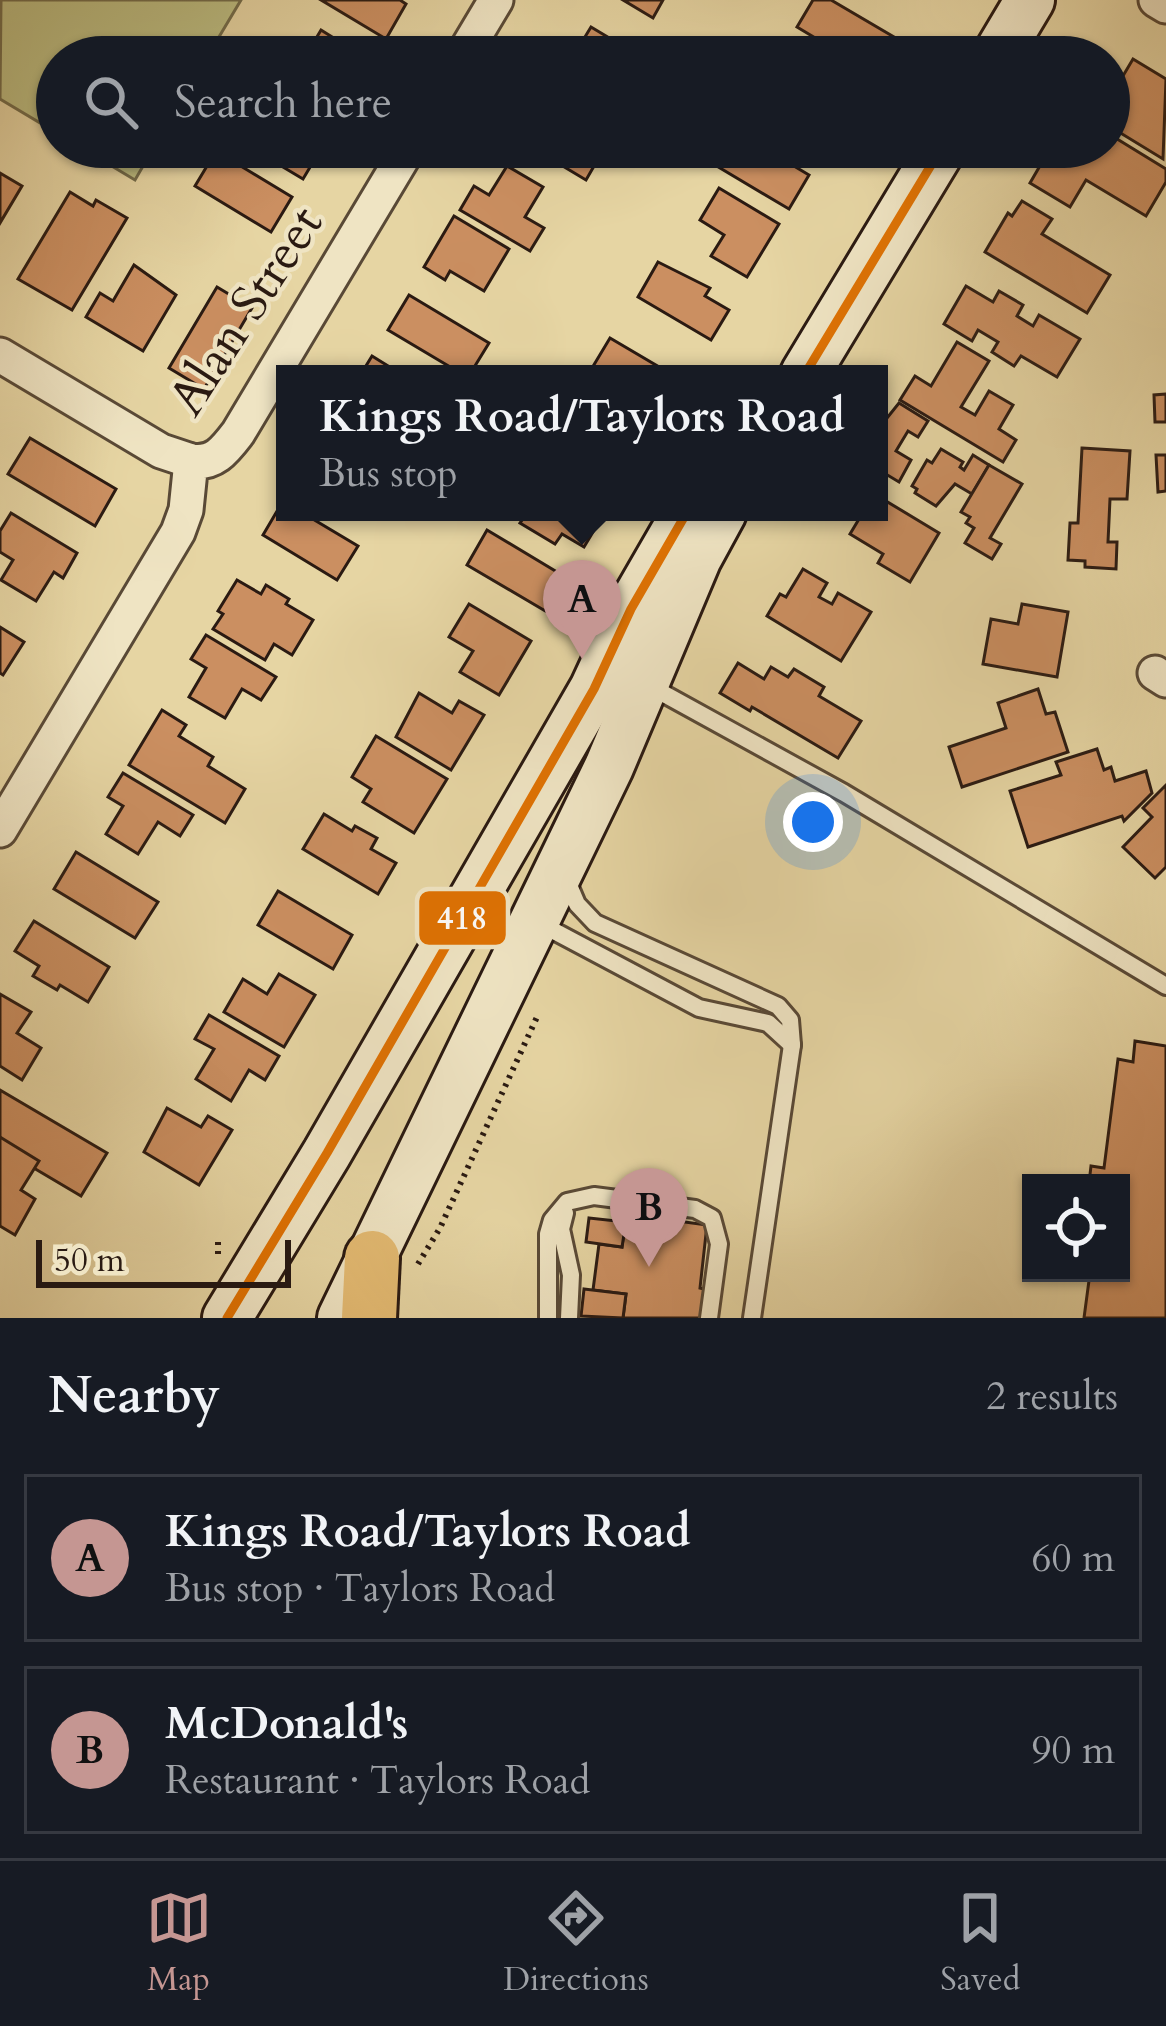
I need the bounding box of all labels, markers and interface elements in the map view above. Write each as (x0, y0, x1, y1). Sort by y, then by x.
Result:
search box (36, 36, 1130, 168)
icon: search (78, 69, 144, 135)
text: Search here (174, 72, 392, 133)
street label: Alan Street (152, 193, 340, 429)
popup (276, 365, 888, 521)
text: Kings Road/Taylors Road (319, 386, 845, 447)
text: Bus stop (319, 447, 458, 500)
pin: A (543, 560, 621, 659)
your location (783, 792, 843, 852)
line badge: 418 (417, 889, 508, 947)
text: 418 (437, 896, 487, 941)
pin: B (610, 1168, 688, 1267)
map controls (1022, 1174, 1130, 1282)
button: locate (1022, 1174, 1130, 1282)
scale bar (36, 1234, 291, 1287)
text: 50 m (54, 1238, 125, 1283)
text: Nearby (48, 1361, 220, 1431)
text: 2 results (986, 1370, 1118, 1423)
text: Kings Road/Taylors Road (165, 1501, 691, 1562)
text: A (75, 1532, 105, 1585)
text: 60 m (1032, 1532, 1115, 1585)
text: Bus stop · Taylors Road (165, 1562, 555, 1615)
text: McDonald's (165, 1693, 408, 1754)
text: B (76, 1724, 104, 1777)
text: 90 m (1032, 1724, 1115, 1777)
text: Restaurant · Taylors Road (165, 1754, 590, 1807)
tab: Map (146, 1885, 212, 2002)
tab: Directions (503, 1885, 649, 2002)
tab: Saved (940, 1885, 1020, 2002)

